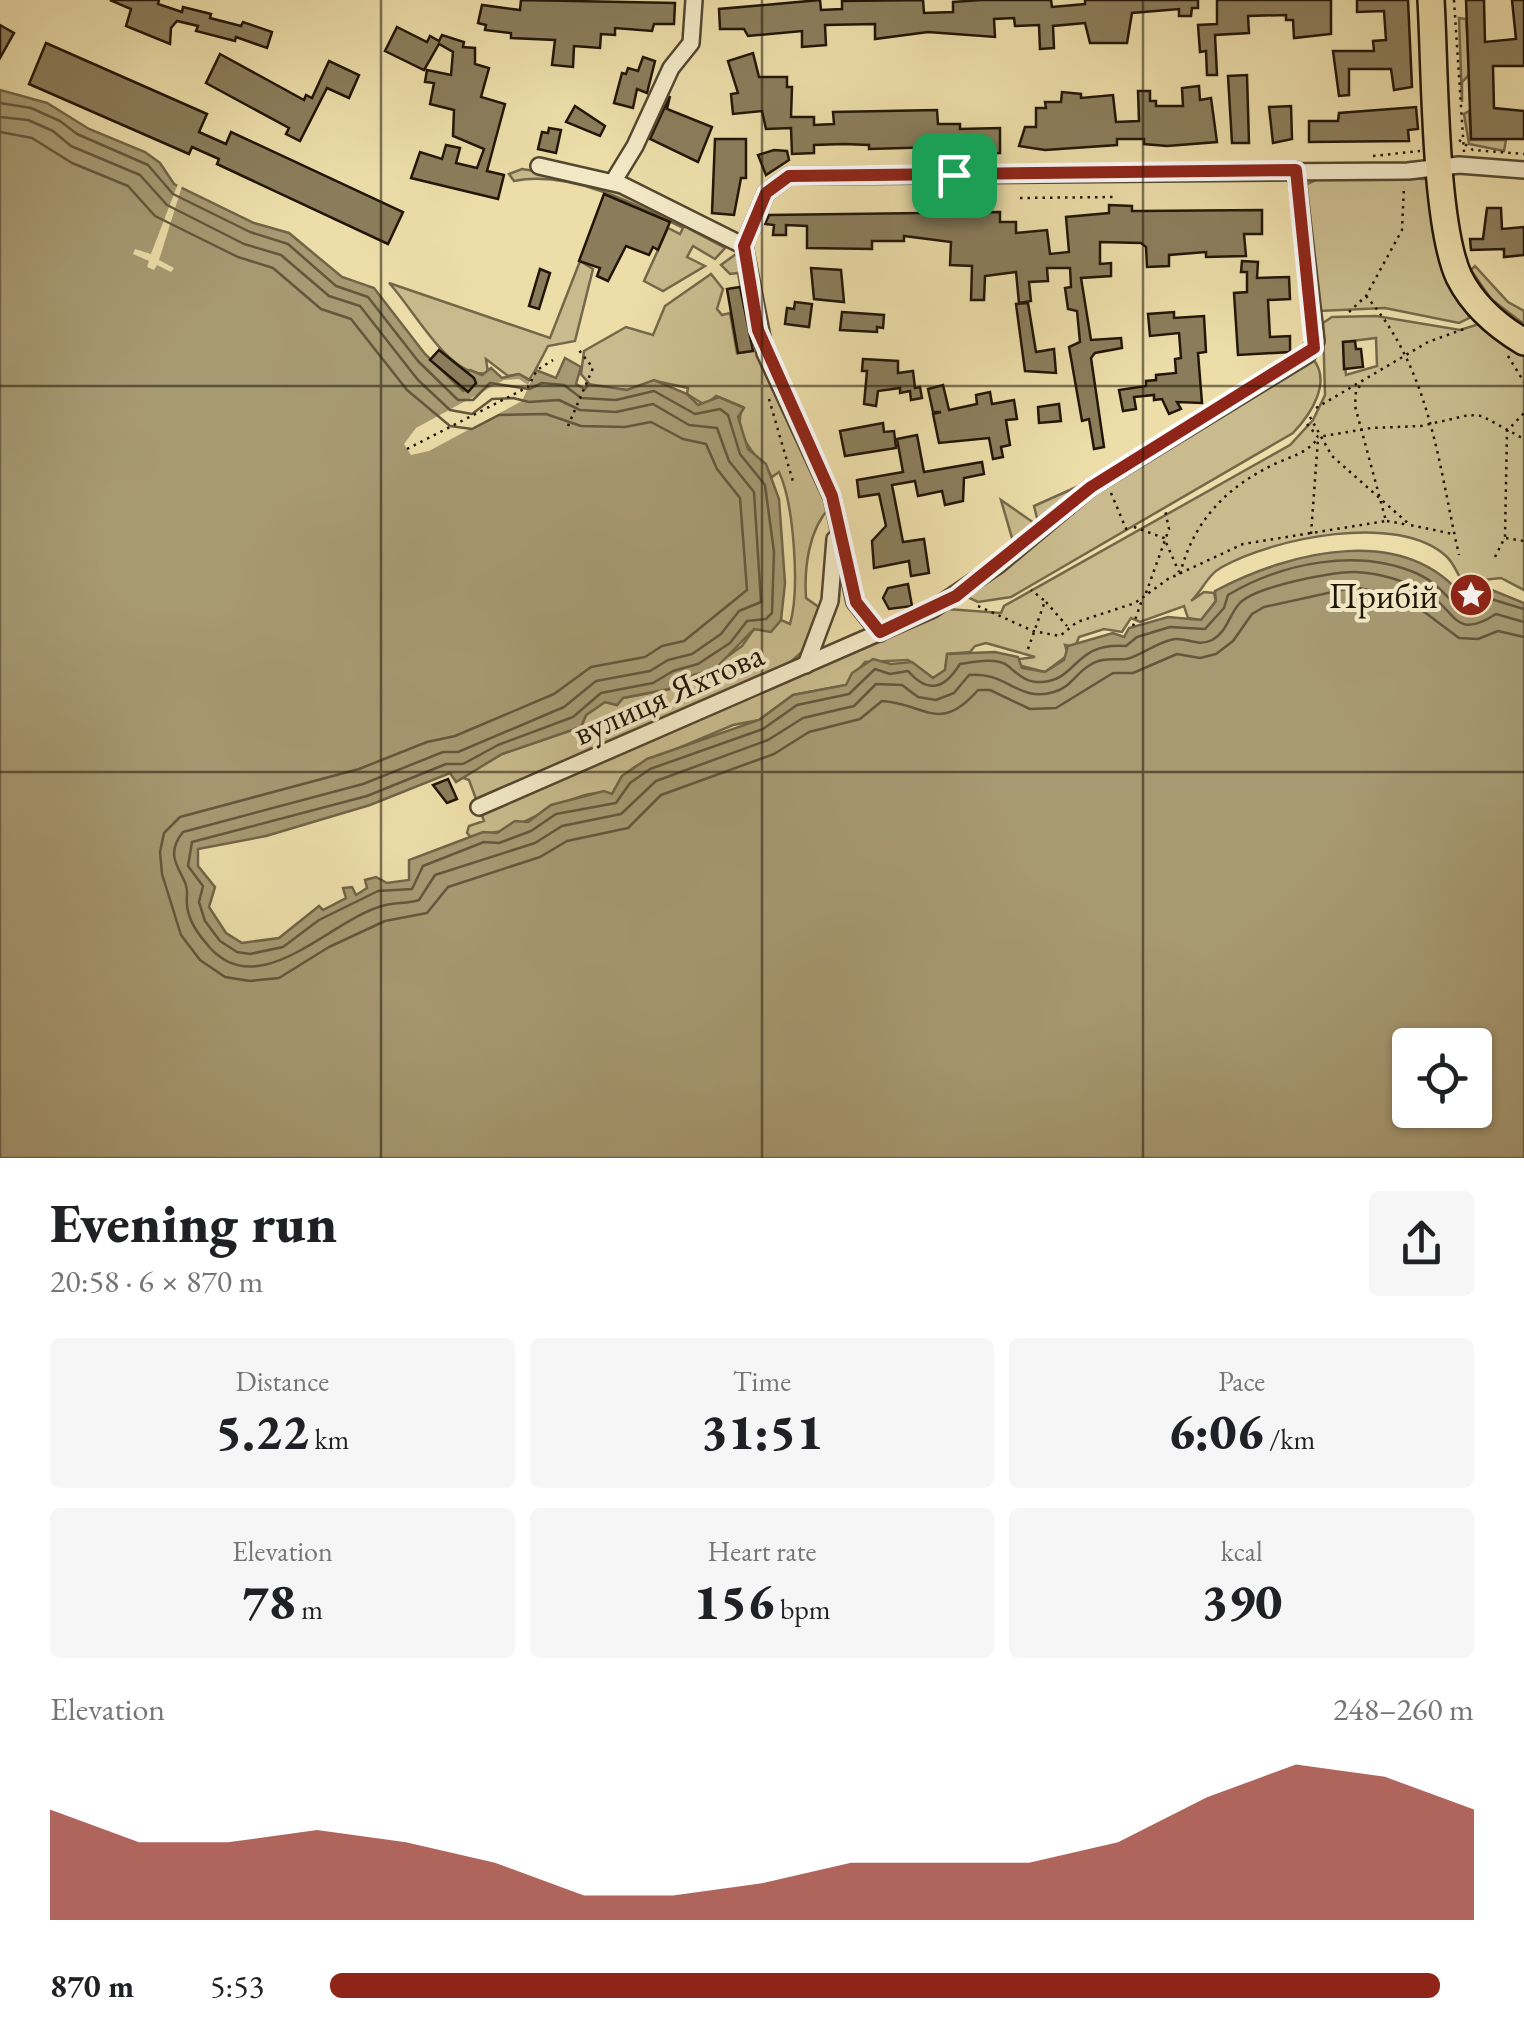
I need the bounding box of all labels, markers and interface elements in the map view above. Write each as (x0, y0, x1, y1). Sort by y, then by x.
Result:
pin (912, 133, 997, 218)
icon: arrive (927, 148, 982, 203)
place icon: Прибій (1448, 572, 1494, 618)
place label: Прибій (1329, 573, 1438, 619)
street label: вулиця Яхтова (566, 631, 771, 756)
map controls (1392, 1028, 1492, 1128)
button: locate (1392, 1028, 1492, 1128)
text: Evening run (50, 1187, 337, 1258)
button: share (1369, 1191, 1474, 1296)
text: 20:58 · 6 × 870 m (50, 1260, 263, 1302)
text: Distance (236, 1363, 329, 1399)
text: Time (733, 1363, 791, 1399)
text: Pace (1218, 1363, 1265, 1399)
text: 5.22 (215, 1399, 309, 1464)
text: 31:51 (701, 1399, 823, 1464)
text: 6:06 (1168, 1399, 1264, 1464)
text: km (309, 1421, 349, 1457)
text: /km (1264, 1421, 1315, 1457)
text: Elevation (232, 1533, 333, 1569)
text: Heart rate (708, 1533, 816, 1569)
text: kcal (1221, 1533, 1263, 1569)
text: 78 (242, 1569, 296, 1634)
text: 156 (693, 1569, 774, 1634)
text: 390 (1201, 1569, 1282, 1634)
text: m (296, 1591, 323, 1627)
text: bpm (774, 1591, 831, 1627)
text: Elevation (50, 1688, 165, 1730)
text: 248–260 m (1333, 1688, 1474, 1730)
text: 870 m (50, 1965, 134, 2007)
text: 5:53 (210, 1965, 264, 2007)

